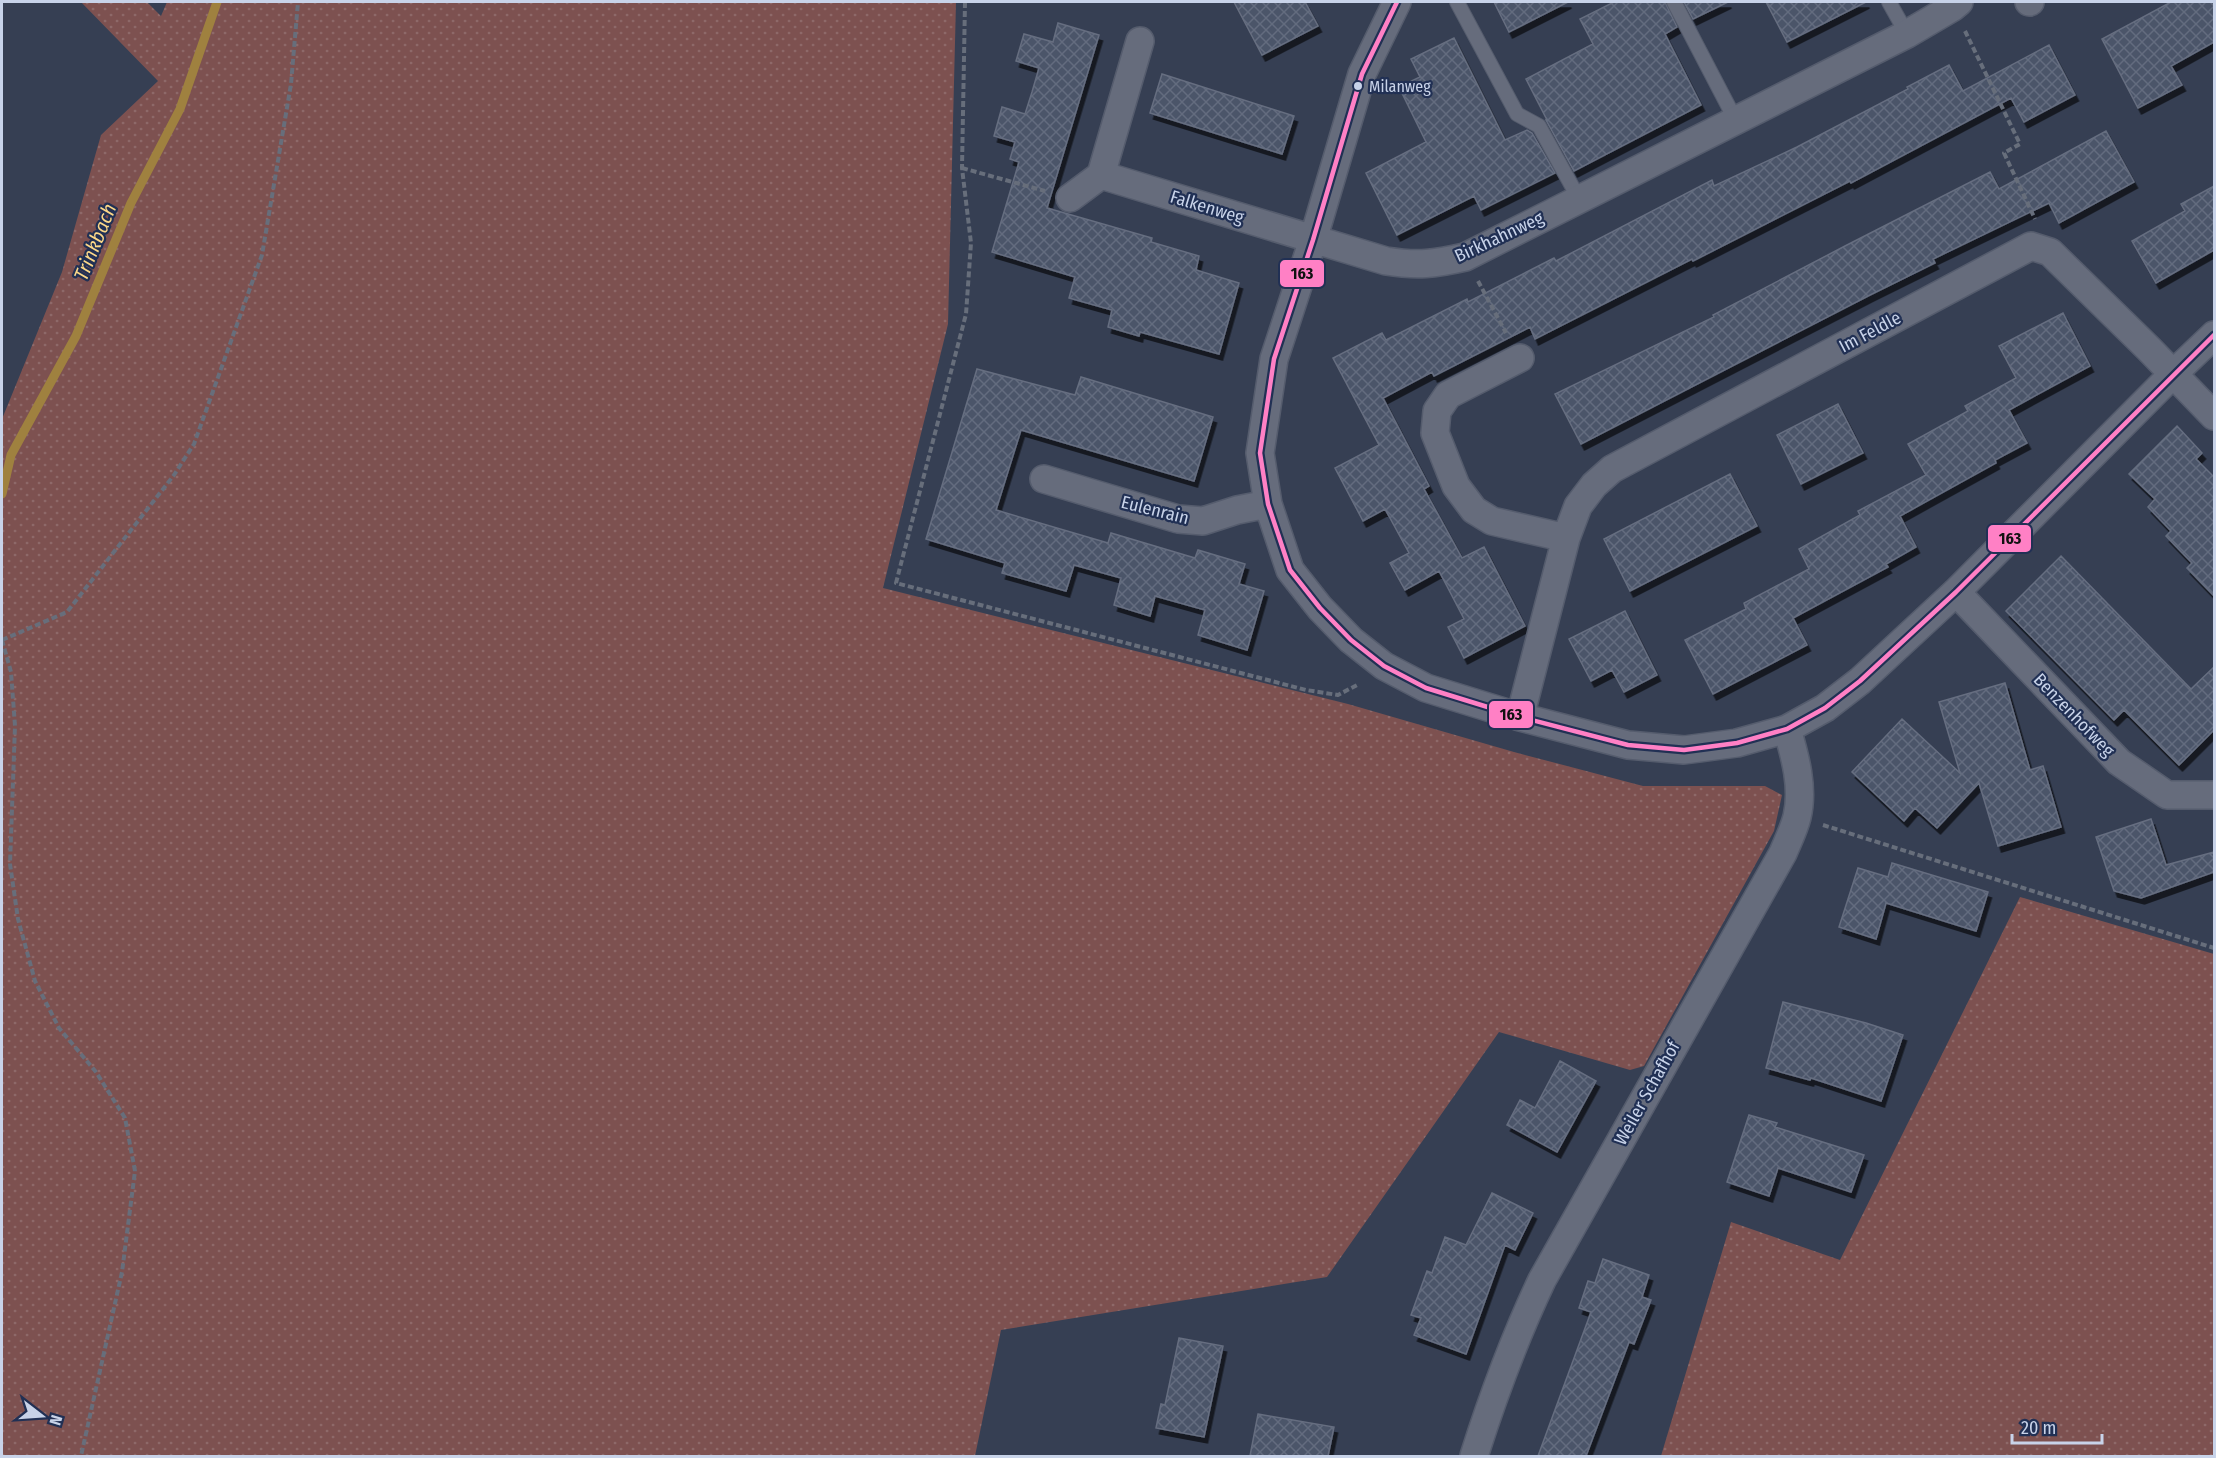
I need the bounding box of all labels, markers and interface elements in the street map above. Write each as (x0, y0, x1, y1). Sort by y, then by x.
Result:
place label: Milanweg (1369, 77, 1431, 96)
marker: Milanweg (1352, 80, 1364, 92)
street label: Falkenweg (1167, 185, 1247, 229)
water label: Trinkbach (69, 200, 121, 284)
street label: Birkhahnweg (1451, 207, 1547, 267)
line badge: 163 (1279, 259, 1325, 288)
text: 163 (1291, 264, 1314, 283)
street label: Im Feldle (1835, 307, 1905, 357)
street label: Eulenrain (1119, 491, 1191, 529)
line badge: 163 (1987, 524, 2032, 553)
text: 163 (1999, 529, 2022, 548)
street label: Benzenhofweg (2029, 669, 2120, 762)
line badge: 163 (1488, 700, 1534, 729)
text: 163 (1500, 705, 1523, 724)
street label: Weiler Schafhof (1609, 1036, 1685, 1149)
north arrow (12, 1386, 72, 1446)
scale bar (2012, 1407, 2102, 1445)
text: N (45, 1413, 66, 1428)
text: 20 m (2021, 1417, 2056, 1439)

